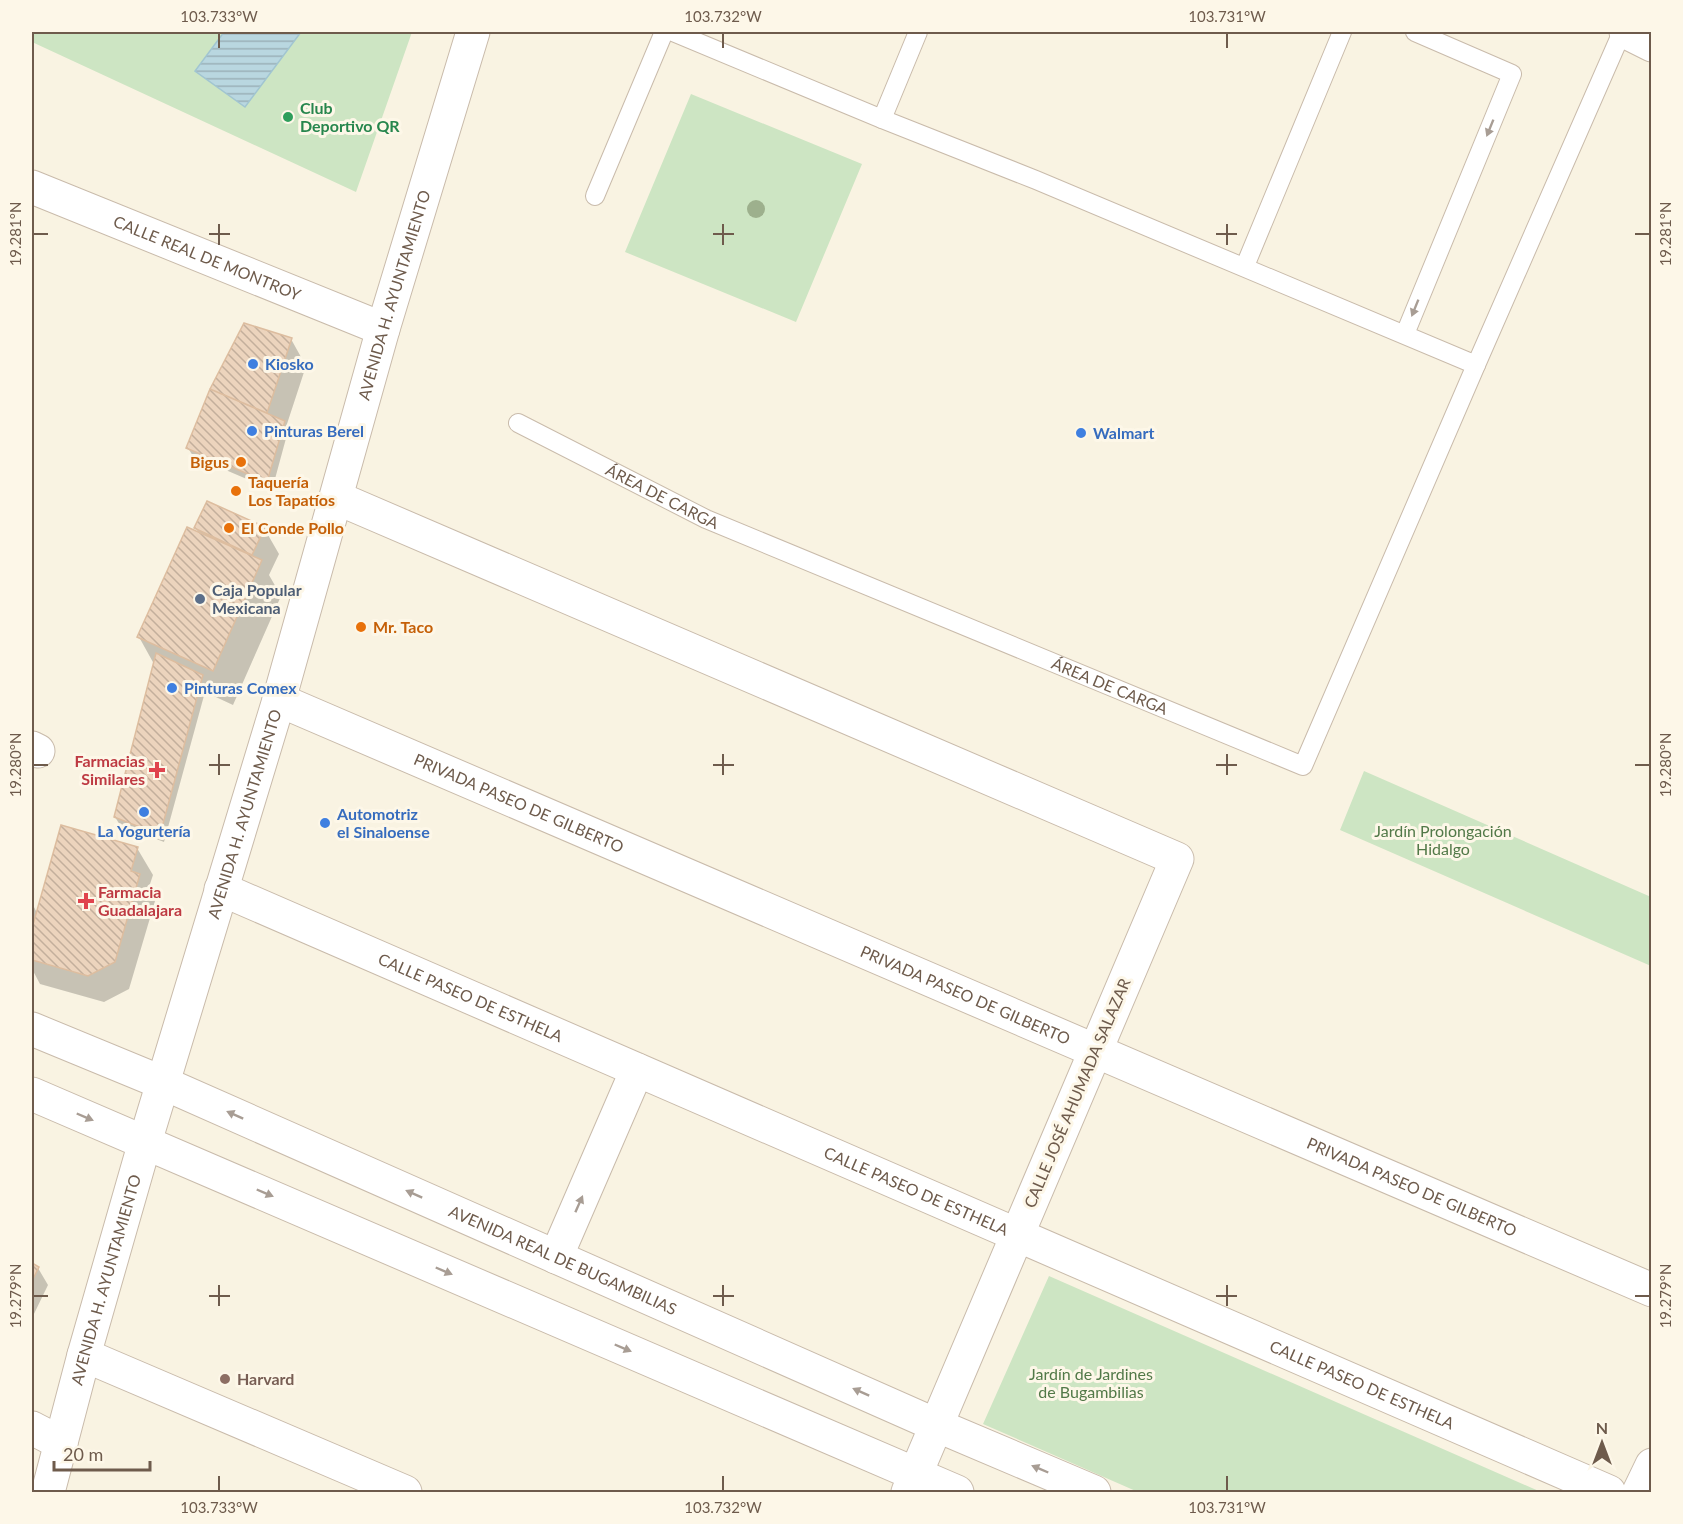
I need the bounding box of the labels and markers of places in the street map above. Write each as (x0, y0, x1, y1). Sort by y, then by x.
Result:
place label: Club Deportivo QR (300, 98, 400, 135)
marker: Club Deportivo QR (281, 110, 295, 124)
place label: Kiosko (265, 354, 314, 373)
marker: Kiosko (246, 357, 260, 371)
place label: Pinturas Berel (264, 421, 364, 440)
place label: Walmart (1093, 423, 1154, 442)
marker: Pinturas Berel (245, 424, 259, 438)
marker: Walmart (1074, 426, 1088, 440)
place label: Bigus (190, 452, 229, 471)
marker: Bigus (234, 455, 248, 469)
place label: Taquería Los Tapatíos (248, 472, 335, 509)
marker: Taquería Los Tapatíos (229, 484, 243, 498)
place label: El Conde Pollo (241, 518, 344, 537)
marker: El Conde Pollo (222, 521, 236, 535)
place label: Caja Popular Mexicana (212, 580, 302, 617)
marker: Caja Popular Mexicana (193, 592, 207, 606)
place label: Mr. Taco (373, 617, 433, 636)
marker: Mr. Taco (354, 620, 368, 634)
place label: Pinturas Comex (184, 678, 297, 697)
marker: Pinturas Comex (165, 681, 179, 695)
place label: Farmacias Similares (74, 751, 145, 788)
marker: Farmacias Similares (150, 763, 164, 777)
place label: Automotriz el Sinaloense (336, 804, 430, 841)
marker: La Yogurtería (137, 805, 151, 819)
marker: Automotriz el Sinaloense (318, 816, 332, 830)
place label: La Yogurtería (97, 821, 191, 840)
place label: Farmacia Guadalajara (98, 882, 182, 919)
marker: Farmacia Guadalajara (79, 894, 93, 908)
place label: Harvard (237, 1369, 294, 1388)
marker: Harvard (218, 1372, 232, 1386)

